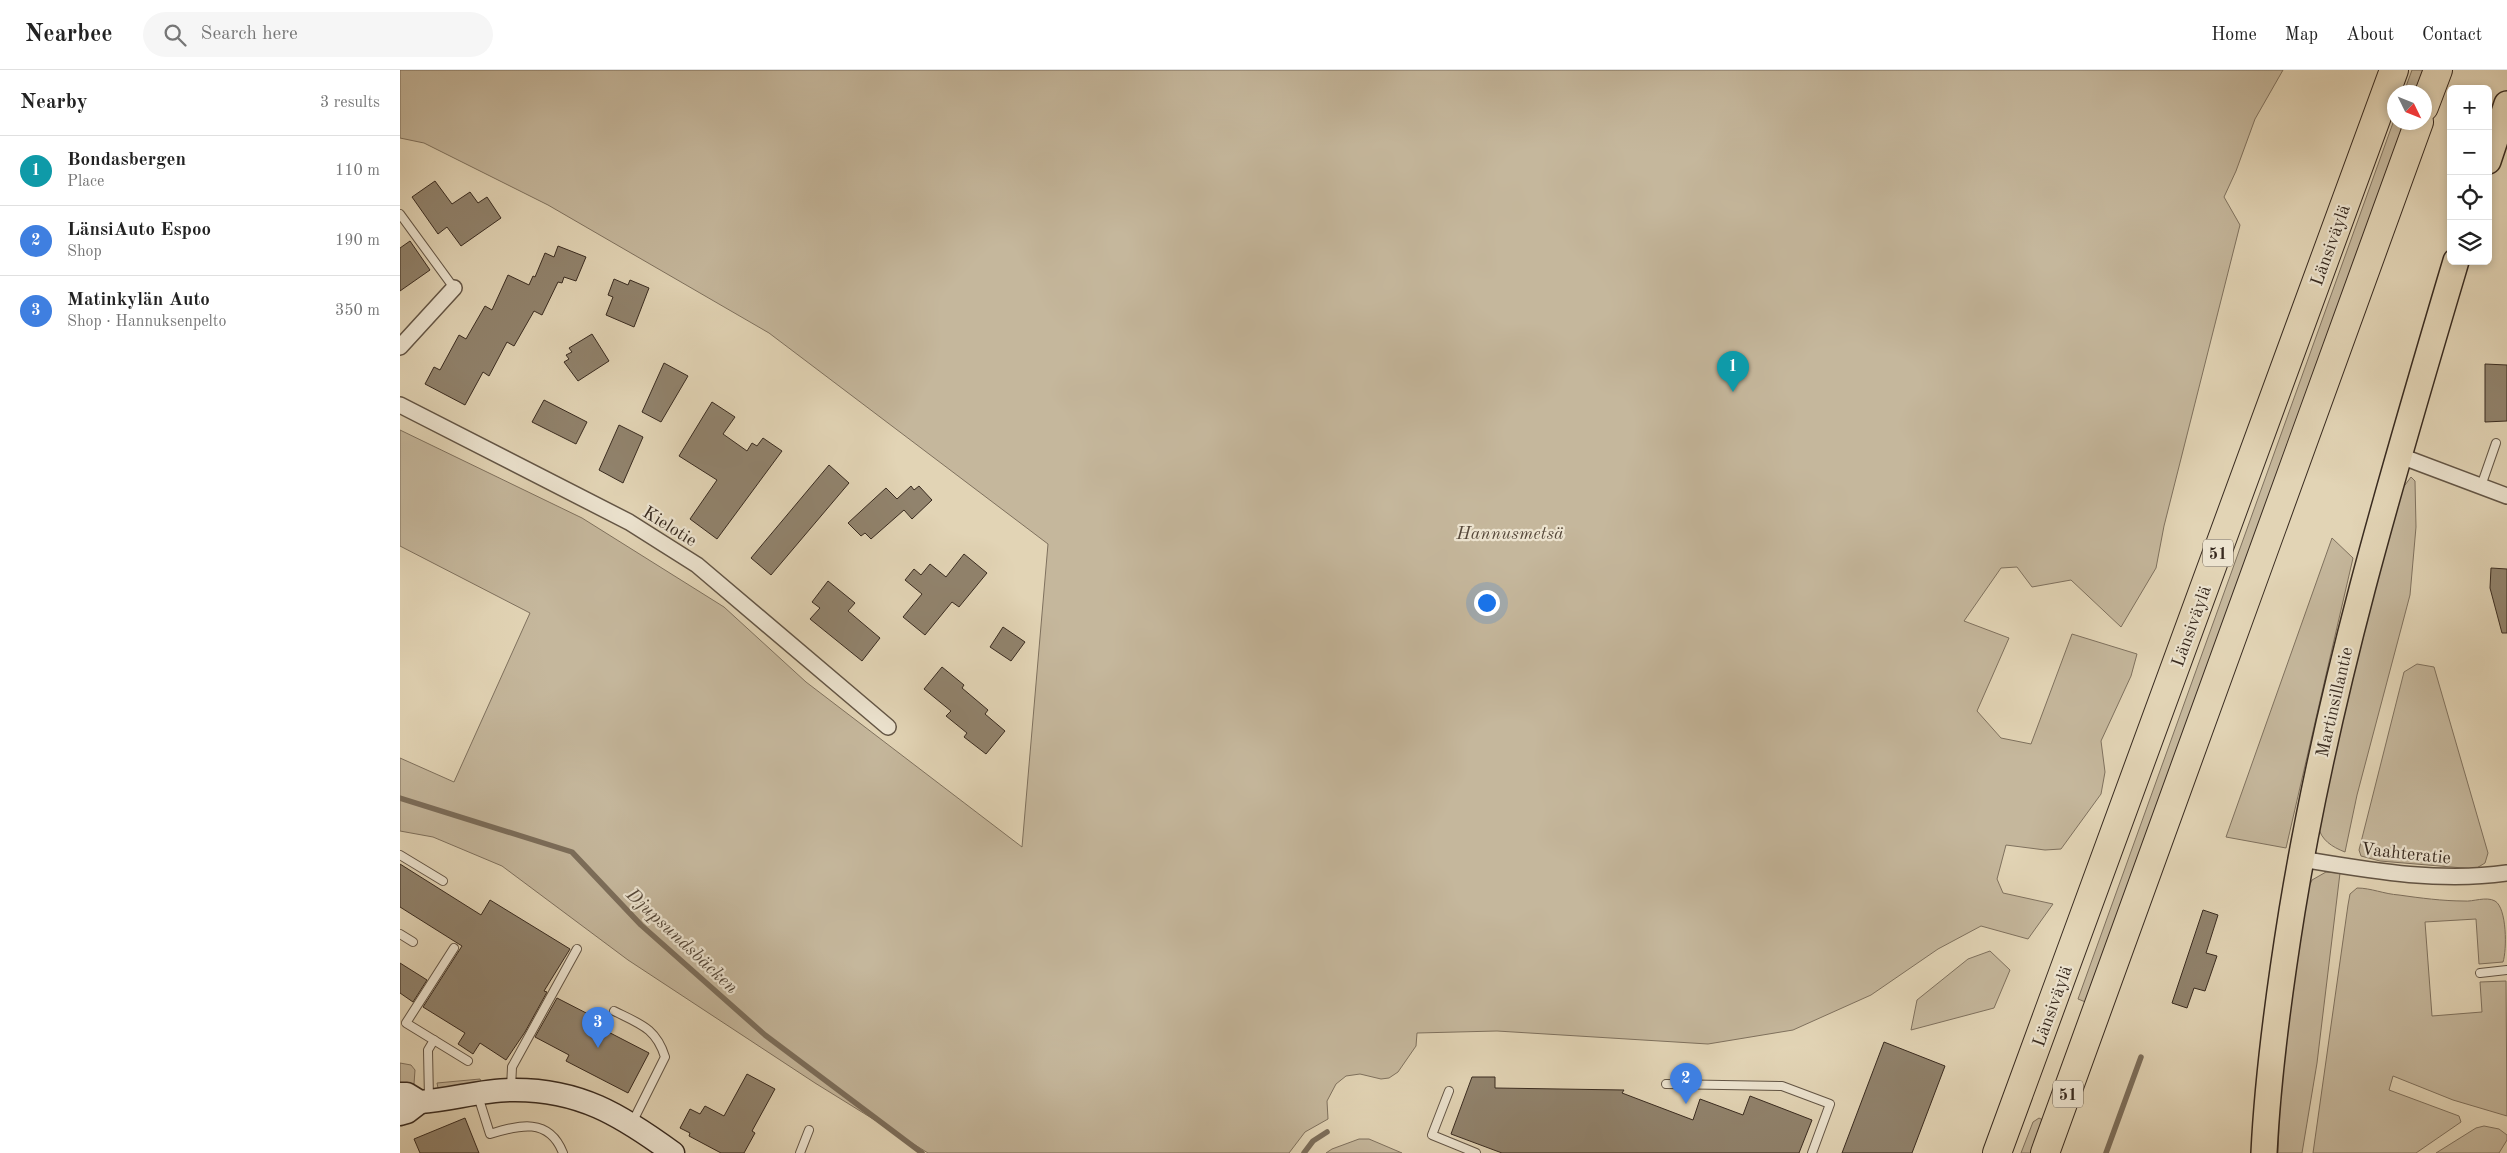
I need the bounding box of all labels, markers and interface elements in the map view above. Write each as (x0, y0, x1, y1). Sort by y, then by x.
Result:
search box (143, 12, 493, 57)
icon: search (161, 21, 189, 49)
text: Nearbee (25, 23, 113, 47)
text: Search here (201, 25, 298, 44)
text: Home (2211, 26, 2257, 44)
text: Map (2285, 26, 2318, 44)
text: About (2346, 26, 2394, 44)
text: Contact (2422, 26, 2482, 44)
north arrow (2387, 85, 2432, 130)
map controls (2447, 85, 2492, 265)
button: + (2447, 85, 2492, 130)
text: Nearby (20, 92, 88, 113)
text: 3 results (320, 95, 380, 111)
button: − (2447, 130, 2492, 175)
text: Bondasbergen (67, 151, 186, 170)
text: 1 (31, 163, 41, 179)
text: 110 m (335, 163, 380, 179)
text: Place (67, 174, 104, 190)
button: locate (2447, 175, 2492, 220)
street label: Länsiväylä (2308, 202, 2354, 288)
button: layers (2447, 220, 2492, 265)
text: LänsiAuto Espoo (67, 221, 211, 240)
text: 2 (31, 233, 41, 249)
text: 190 m (335, 233, 380, 249)
text: Shop (67, 244, 102, 260)
text: Matinkylän Auto (67, 291, 210, 310)
text: 3 (31, 303, 41, 319)
text: 350 m (335, 303, 380, 319)
text: Shop · Hannuksenpelto (67, 314, 226, 330)
pin: 1 (1717, 351, 1749, 392)
street label: Kielotie (639, 503, 700, 550)
park label: Hannusmetsä (1455, 525, 1564, 543)
road number: 51 (2203, 539, 2233, 566)
street label: Länsiväylä (2169, 583, 2215, 669)
your location (1474, 590, 1500, 616)
street label: Martinsillantie (2314, 645, 2356, 759)
street label: Vaahteratie (2360, 840, 2452, 868)
water label: Djupsundsbäcken (621, 885, 741, 998)
street label: Länsiväylä (2030, 963, 2076, 1049)
pin: 3 (582, 1007, 614, 1048)
pin: 2 (1670, 1063, 1702, 1104)
road number: 51 (2053, 1081, 2083, 1108)

